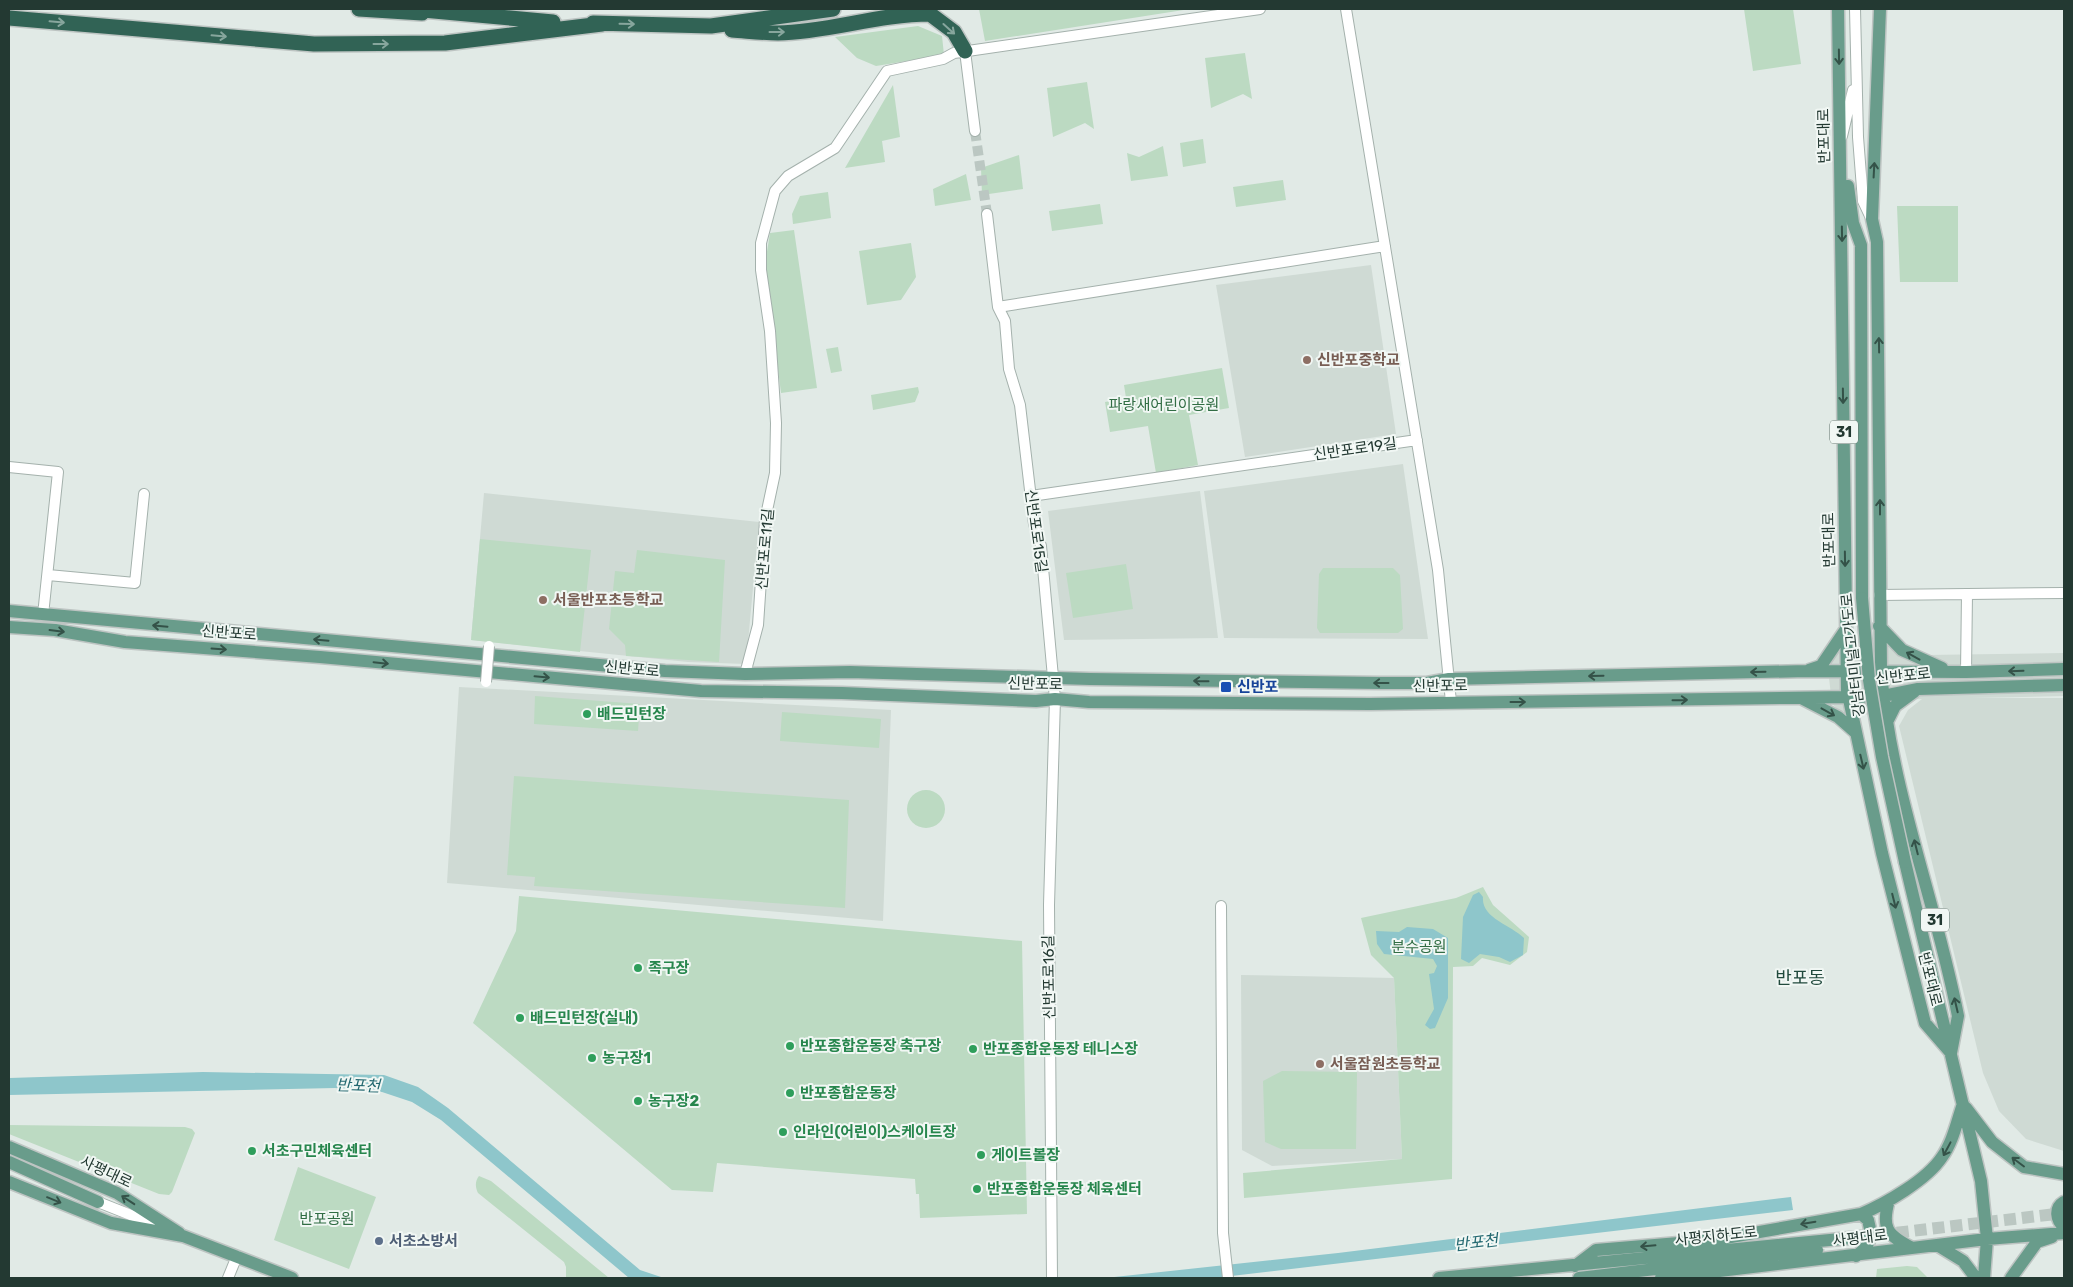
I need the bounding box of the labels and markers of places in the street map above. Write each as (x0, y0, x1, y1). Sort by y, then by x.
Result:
place label: 신반포중학교 (1317, 351, 1400, 369)
marker: 신반포중학교 (1301, 354, 1313, 366)
place label: 서울반포초등학교 (553, 591, 664, 609)
marker: 서울반포초등학교 (537, 594, 549, 606)
place label: 신반포 (1237, 678, 1279, 696)
marker: 신반포 (1219, 680, 1233, 694)
place label: 배드민턴장 (597, 705, 666, 723)
marker: 배드민턴장 (581, 708, 593, 720)
place label: 족구장 (648, 959, 690, 977)
marker: 족구장 (632, 962, 644, 974)
place label: 배드민턴장(실내) (530, 1009, 638, 1027)
marker: 배드민턴장(실내) (514, 1012, 526, 1024)
place label: 반포종합운동장 축구장 (800, 1037, 941, 1055)
marker: 반포종합운동장 축구장 (784, 1040, 796, 1052)
place label: 반포종합운동장 테니스장 (983, 1040, 1138, 1058)
marker: 반포종합운동장 테니스장 (967, 1043, 979, 1055)
place label: 농구장1 (602, 1049, 651, 1067)
marker: 농구장1 (586, 1052, 598, 1064)
place label: 서울잠원초등학교 (1330, 1055, 1441, 1073)
marker: 서울잠원초등학교 (1314, 1058, 1326, 1070)
place label: 반포종합운동장 (800, 1084, 897, 1102)
marker: 반포종합운동장 (784, 1087, 796, 1099)
place label: 농구장2 (648, 1092, 699, 1110)
marker: 농구장2 (632, 1095, 644, 1107)
place label: 인라인(어린이)스케이트장 (793, 1123, 957, 1141)
marker: 인라인(어린이)스케이트장 (777, 1126, 789, 1138)
place label: 서초구민체육센터 (262, 1142, 372, 1160)
marker: 서초구민체육센터 (246, 1145, 258, 1157)
place label: 게이트볼장 (991, 1146, 1060, 1164)
marker: 게이트볼장 (975, 1149, 987, 1161)
place label: 반포종합운동장 체육센터 (987, 1180, 1142, 1198)
marker: 반포종합운동장 체육센터 (971, 1183, 983, 1195)
place label: 서초소방서 (389, 1232, 458, 1250)
marker: 서초소방서 (373, 1235, 385, 1247)

